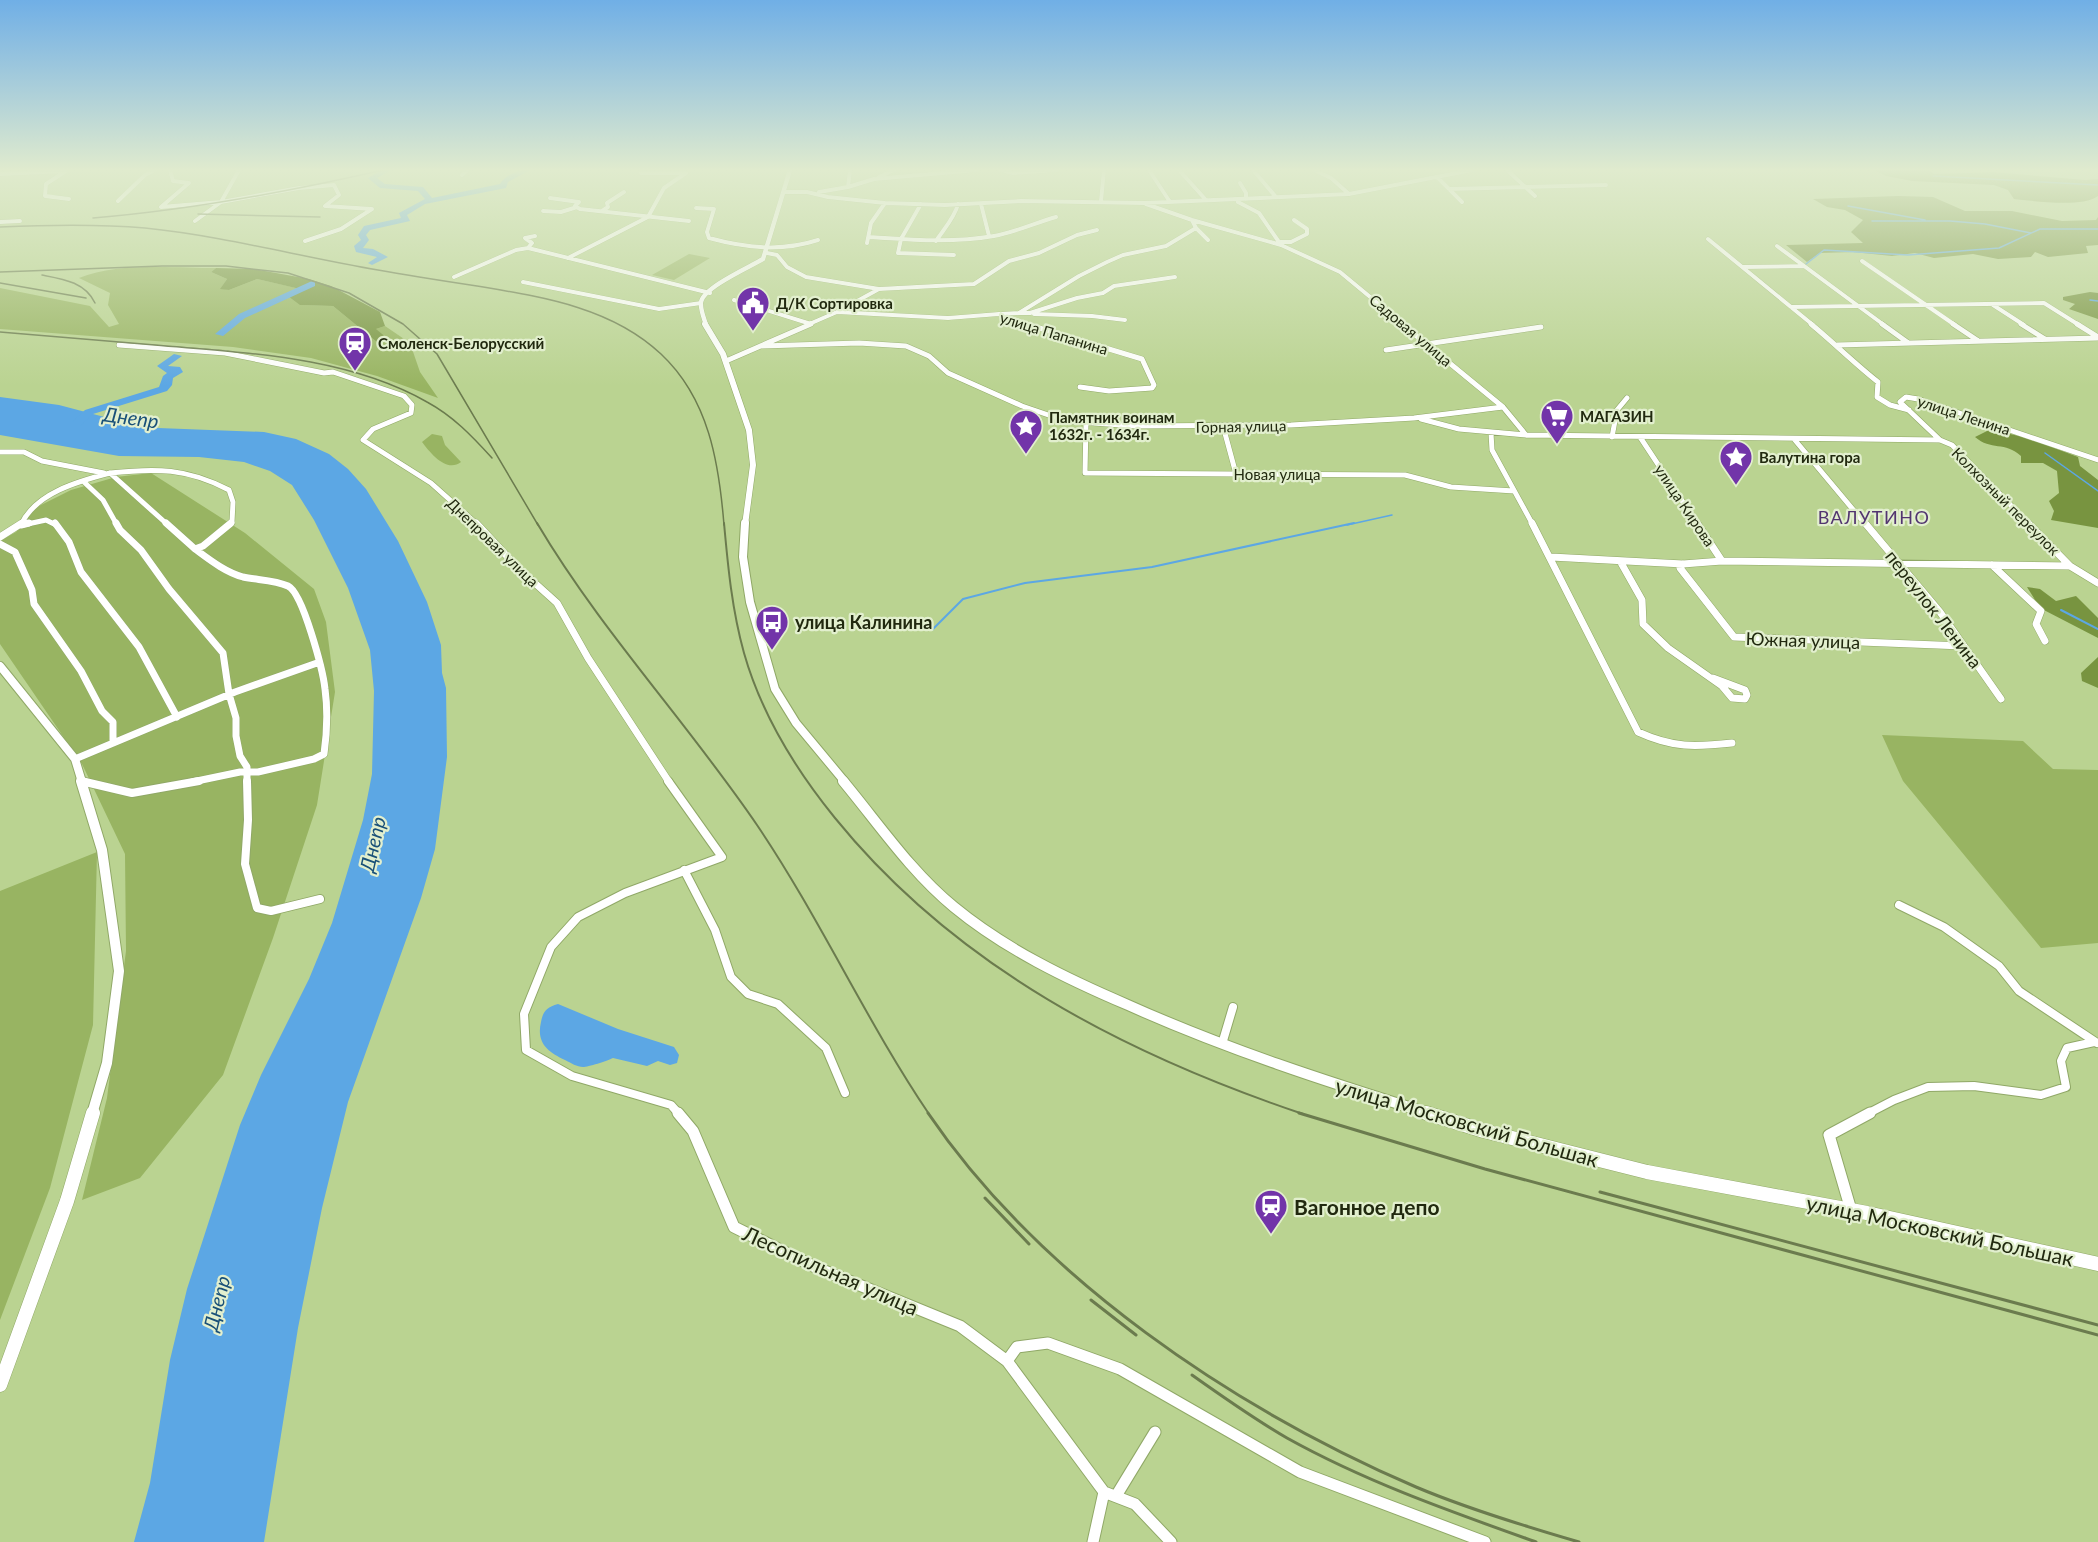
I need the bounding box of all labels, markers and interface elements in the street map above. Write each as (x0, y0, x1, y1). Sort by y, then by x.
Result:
public building icon: Д/К Сортировка (735, 285, 771, 332)
street label: Садовая улица (1366, 290, 1456, 370)
place label: Д/К Сортировка (776, 294, 893, 312)
street label: улица Папанина (998, 308, 1110, 358)
station icon: Смоленск-Белорусский (337, 325, 373, 372)
place label: Смоленск-Белорусский (378, 334, 544, 352)
street label: улица Ленина (1915, 392, 2013, 438)
supermarket icon: МАГАЗИН (1539, 398, 1575, 445)
water label: Днепр (101, 401, 160, 433)
place label: МАГАЗИН (1580, 407, 1654, 425)
place icon: Памятник воинам 1632г. - 1634г. (1008, 408, 1044, 455)
place label: Памятник воинам 1632г. - 1634г. (1049, 408, 1175, 443)
street label: Горная улица (1196, 416, 1286, 436)
place icon: Валутина гора (1718, 439, 1754, 486)
street label: Колхозный переулок (1948, 443, 2064, 559)
place label: Валутина гора (1759, 448, 1860, 466)
street label: улица Кирова (1651, 461, 1719, 549)
street label: Новая улица (1234, 465, 1320, 483)
street label: Днепровая улица (443, 494, 543, 590)
district label: ВАЛУТИНО (1818, 506, 1930, 528)
street label: переулок Ленина (1881, 546, 1987, 672)
bus stop icon: улица Калинина (754, 604, 790, 651)
place label: улица Калинина (795, 611, 932, 633)
street label: Южная улица (1745, 627, 1861, 653)
water label: Днепр (354, 814, 390, 875)
street label: улица Московский Большак (1333, 1072, 1602, 1172)
station icon: Вагонное депо (1253, 1188, 1289, 1235)
street label: улица Московский Большак (1804, 1189, 2076, 1271)
place label: Вагонное депо (1294, 1194, 1440, 1219)
street label: Лесопильная улица (739, 1220, 923, 1320)
water label: Днепр (197, 1273, 234, 1334)

